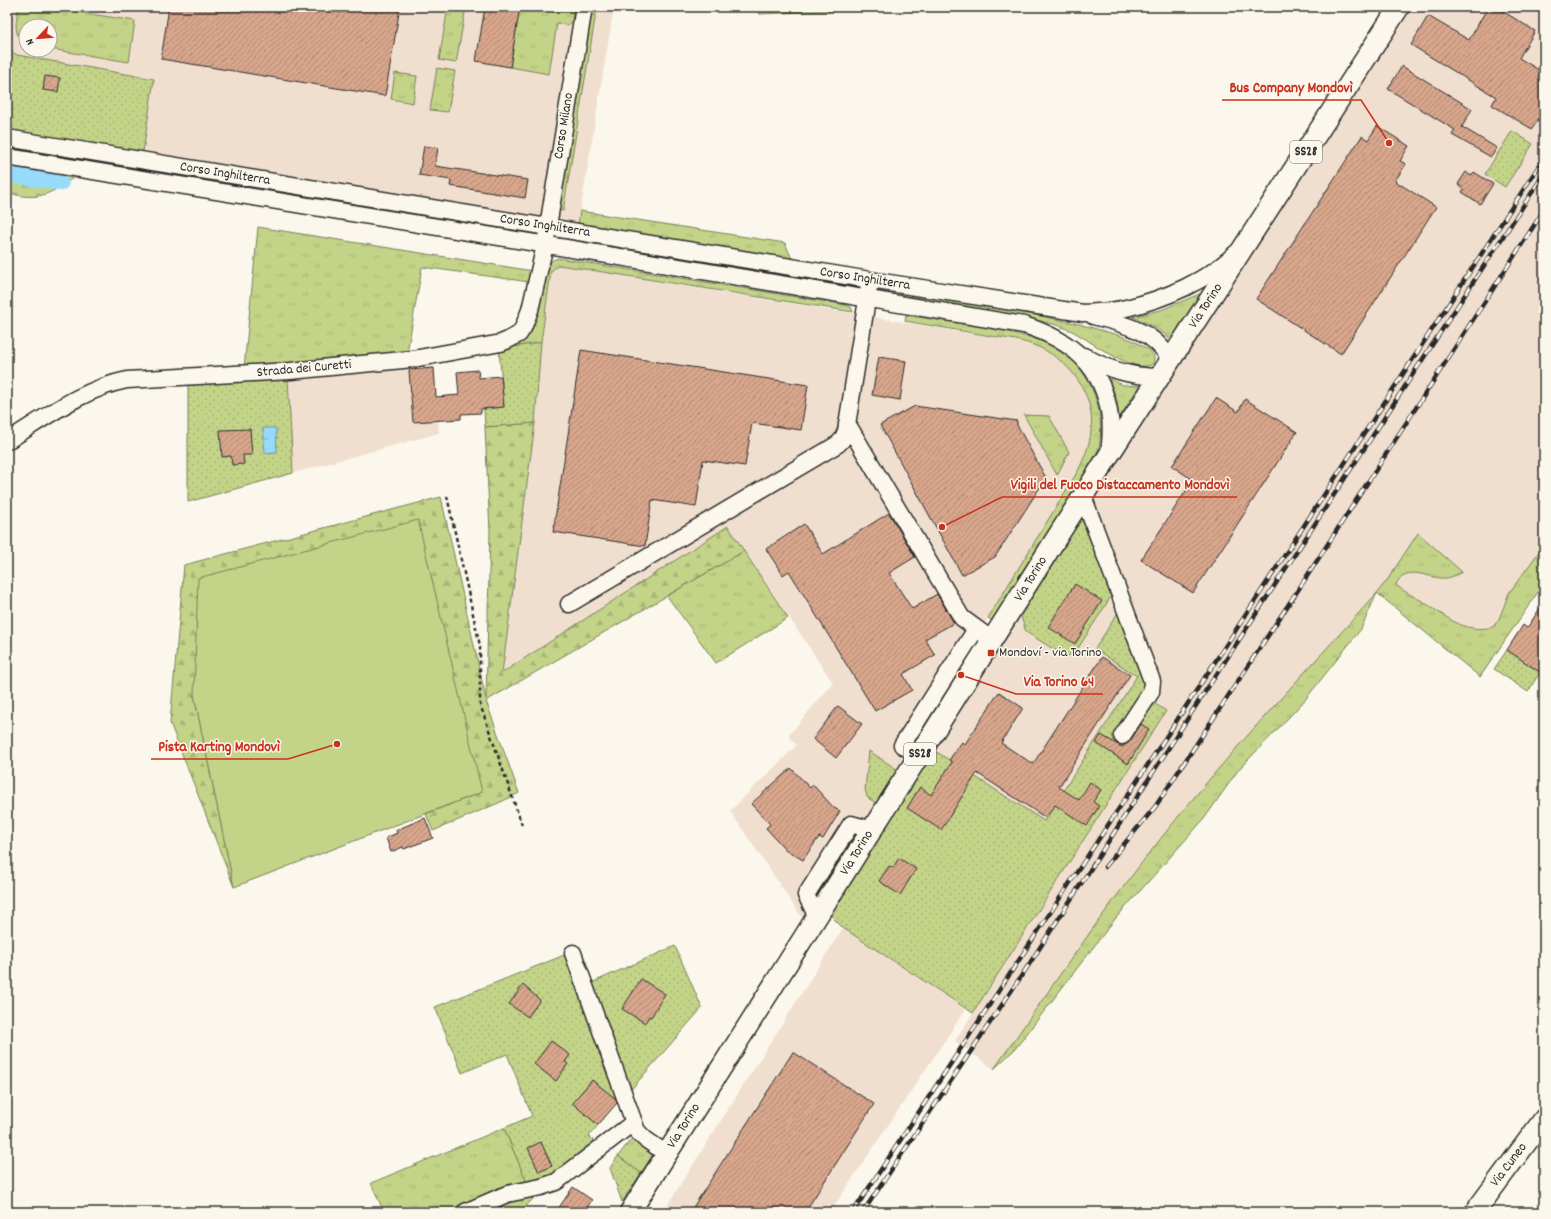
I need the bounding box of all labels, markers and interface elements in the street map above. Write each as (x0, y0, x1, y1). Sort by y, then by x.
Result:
north arrow (18, 18, 58, 58)
text: N (22, 35, 39, 47)
callout: Bus Company Mondovì (1222, 73, 1361, 100)
text: Bus Company Mondovì (1229, 78, 1354, 100)
street label: Corso Milano (549, 91, 579, 161)
road number: SS28 (1290, 141, 1322, 163)
street label: Corso Inghilterra (178, 157, 272, 191)
street label: Corso Inghilterra (498, 209, 592, 243)
street label: Corso Inghilterra (818, 262, 912, 296)
street label: Via Torino (1184, 280, 1228, 332)
street label: Strada dei Curetti (256, 355, 353, 383)
callout: Vigili del Fuoco Distaccamento Mondovì (1002, 470, 1237, 497)
text: Vigili del Fuoco Distaccamento Mondovì (1011, 475, 1231, 497)
street label: Via Torino (1009, 552, 1053, 606)
place label: Mondoví - via Torino (999, 643, 1102, 663)
marker: Mondoví - via Torino (986, 648, 996, 658)
callout: Via Torino 64 (1016, 667, 1103, 694)
text: Via Torino 64 (1024, 672, 1094, 694)
callout: Pista Karting Mondovì (151, 732, 288, 759)
text: Pista Karting Mondovì (158, 737, 281, 759)
road number: SS28 (904, 743, 936, 765)
street label: Via Torino (835, 826, 879, 880)
street label: Via Torino (662, 1099, 706, 1153)
street label: Via Cuneo (1486, 1139, 1532, 1191)

